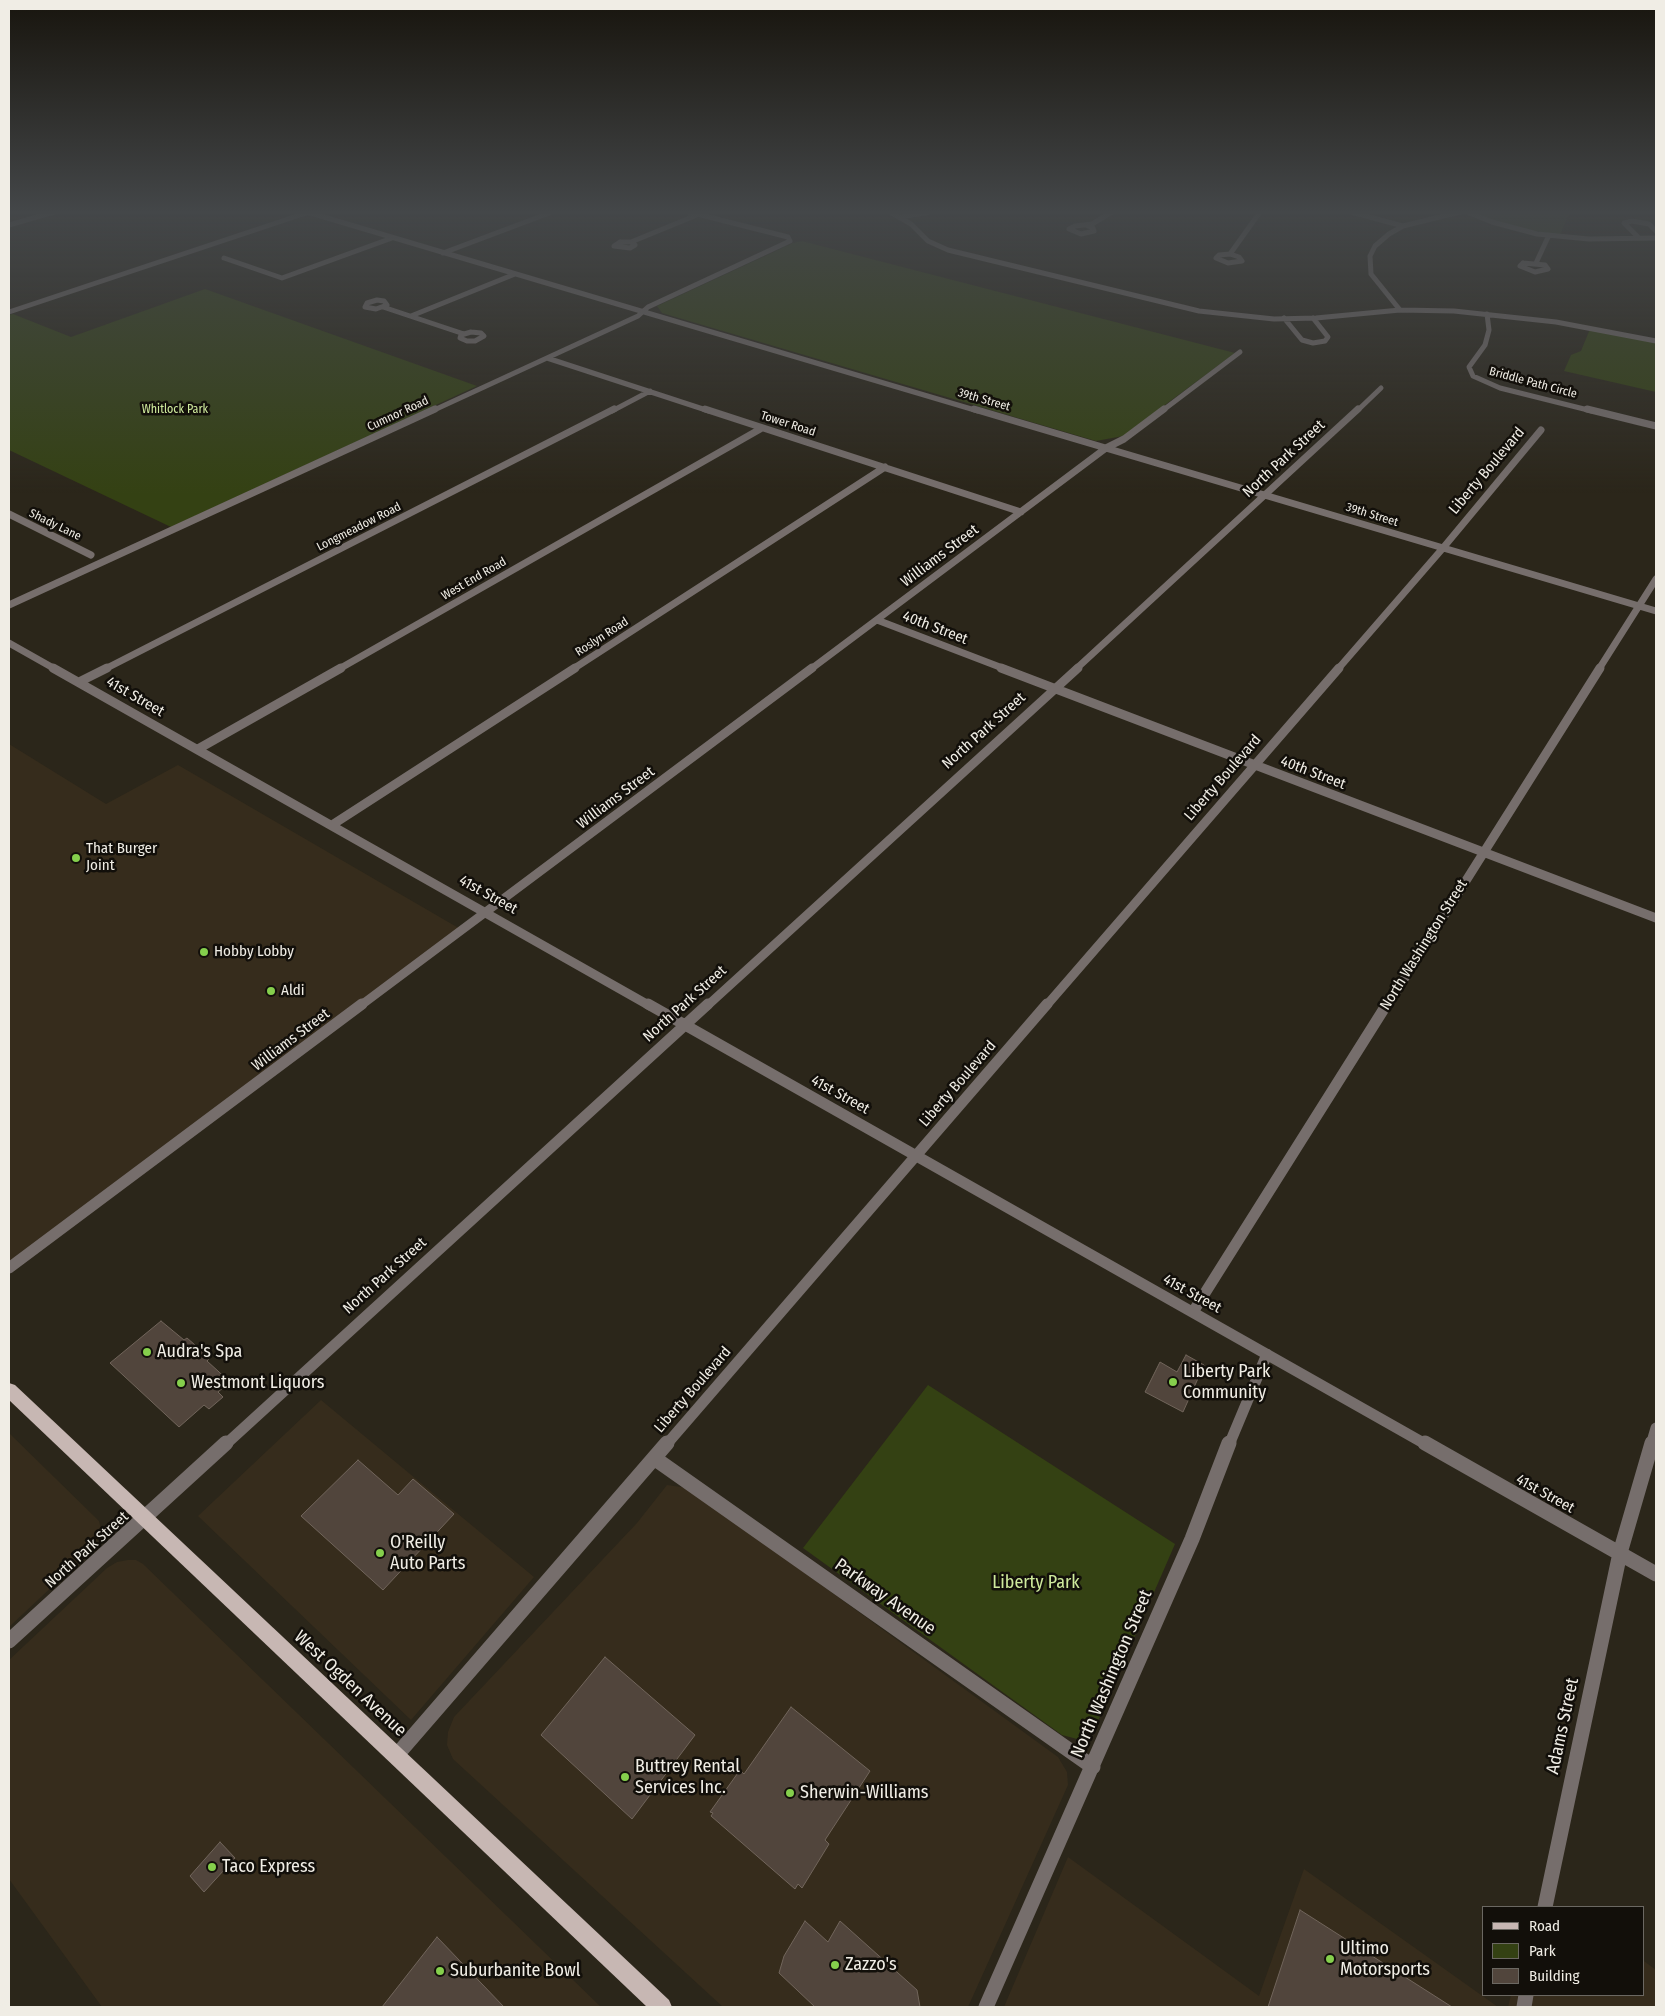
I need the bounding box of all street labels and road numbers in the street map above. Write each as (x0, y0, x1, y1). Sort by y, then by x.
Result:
street label: Briddle Path Circle (1488, 364, 1578, 402)
street label: 39th Street (956, 386, 1012, 414)
street label: Cumnor Road (365, 394, 431, 434)
street label: Tower Road (759, 408, 817, 440)
street label: North Park Street (1239, 416, 1329, 502)
street label: Liberty Boulevard (1445, 424, 1529, 518)
street label: Longmeadow Road (314, 500, 404, 554)
street label: 39th Street (1344, 500, 1400, 530)
street label: Shady Lane (27, 506, 83, 544)
street label: Williams Street (898, 521, 982, 591)
street label: West End Road (439, 555, 509, 603)
street label: 40th Street (900, 607, 970, 649)
street label: Roslyn Road (573, 615, 631, 659)
street label: 41st Street (103, 673, 167, 721)
street label: North Park Street (939, 689, 1029, 773)
street label: Liberty Boulevard (1181, 731, 1265, 825)
street label: 40th Street (1278, 752, 1348, 794)
street label: Williams Street (574, 763, 658, 833)
street label: 41st Street (456, 872, 520, 918)
street label: North Washington Street (1376, 876, 1472, 1014)
street label: North Park Street (640, 962, 730, 1046)
street label: Williams Street (249, 1005, 333, 1075)
street label: Liberty Boulevard (916, 1037, 1000, 1131)
street label: 41st Street (808, 1072, 872, 1118)
street label: North Park Street (340, 1234, 430, 1318)
street label: 41st Street (1160, 1271, 1224, 1317)
street label: Liberty Boulevard (651, 1343, 735, 1437)
street label: 41st Street (1513, 1471, 1577, 1517)
street label: North Park Street (42, 1508, 132, 1592)
street label: Parkway Avenue (830, 1554, 940, 1640)
street label: North Washington Street (1067, 1587, 1157, 1761)
street label: West Ogden Avenue (289, 1626, 411, 1742)
street label: Adams Street (1542, 1676, 1584, 1776)

